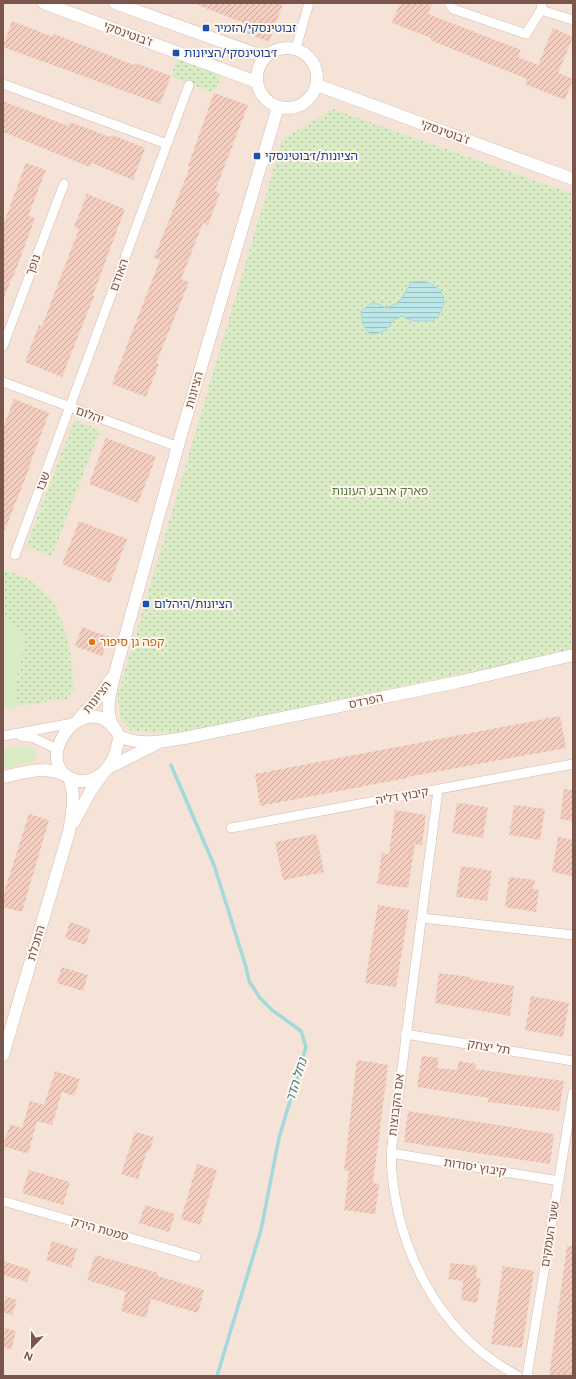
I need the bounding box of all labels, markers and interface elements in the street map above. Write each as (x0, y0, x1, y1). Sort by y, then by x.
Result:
street label: ז'בוטינסקי (102, 19, 154, 49)
place label: זבוטינסקי/הזמיר (214, 21, 296, 35)
marker: זבוטינסקי/הזמיר (201, 23, 211, 33)
place label: ז׳בוטינסקי/הציונות (184, 46, 277, 60)
marker: ז׳בוטינסקי/הציונות (171, 48, 181, 58)
street label: ז'בוטינסקי (419, 117, 471, 147)
place label: הציונות/ז׳בוטינסקי (265, 149, 358, 163)
marker: הציונות/ז׳בוטינסקי (252, 151, 262, 161)
street label: נופך (23, 252, 43, 278)
street label: האודם (107, 257, 131, 293)
street label: הציונות (182, 370, 206, 410)
street label: יהלום (74, 403, 106, 427)
street label: שבו (33, 470, 53, 492)
park label: פארק ארבע העונות (332, 484, 428, 498)
place label: הציונות/היהלום (154, 597, 232, 611)
marker: הציונות/היהלום (141, 599, 151, 609)
place label: קפה גן סיפור (100, 635, 165, 649)
marker: קפה גן סיפור (87, 637, 97, 647)
street label: הציונות (80, 678, 114, 716)
street label: הפרדס (348, 691, 384, 711)
street label: קיבוץ דליה (374, 784, 430, 808)
street label: התכלת (24, 924, 48, 962)
street label: תל יצחק (467, 1037, 511, 1057)
water label: נחל הדר (282, 1055, 310, 1104)
street label: אם הקבוצות (385, 1073, 407, 1137)
street label: קיבוץ יסודות (443, 1155, 508, 1179)
street label: שער העמקים (538, 1200, 562, 1268)
street label: סמטת הירק (70, 1214, 131, 1244)
north arrow (12, 1327, 52, 1367)
text: N (22, 1348, 35, 1363)

